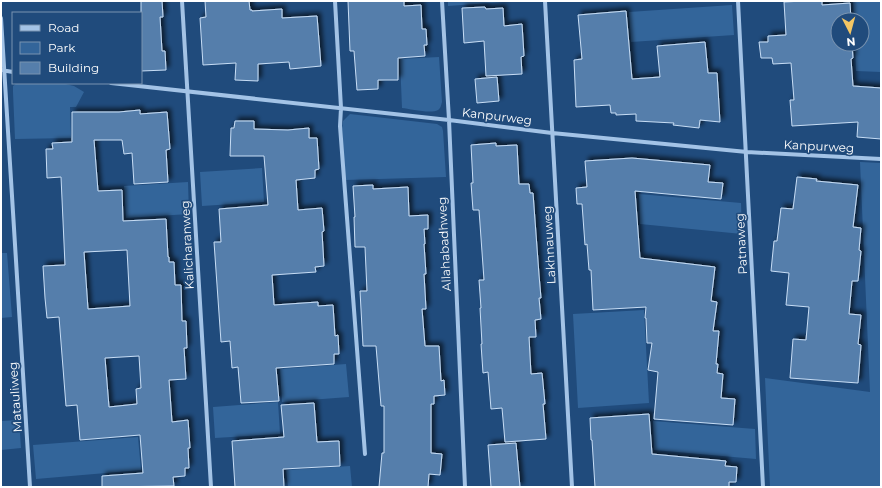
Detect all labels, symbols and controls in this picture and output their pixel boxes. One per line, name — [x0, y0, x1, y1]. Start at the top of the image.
legend — [12, 12, 142, 84]
north arrow — [830, 12, 870, 52]
text: Road — [48, 20, 79, 35]
text: N — [846, 35, 856, 49]
text: Park — [48, 40, 76, 55]
text: Building — [48, 60, 99, 75]
street label: Kanpurweg — [461, 104, 533, 128]
street label: Kanpurweg — [783, 137, 855, 155]
street label: Allahabadhweg — [434, 196, 454, 292]
street label: Kalicharanweg — [177, 200, 197, 290]
street label: Lakhnauweg — [539, 205, 559, 285]
street label: Patnaweg — [732, 213, 750, 275]
street label: Matauliweg — [5, 361, 25, 433]

